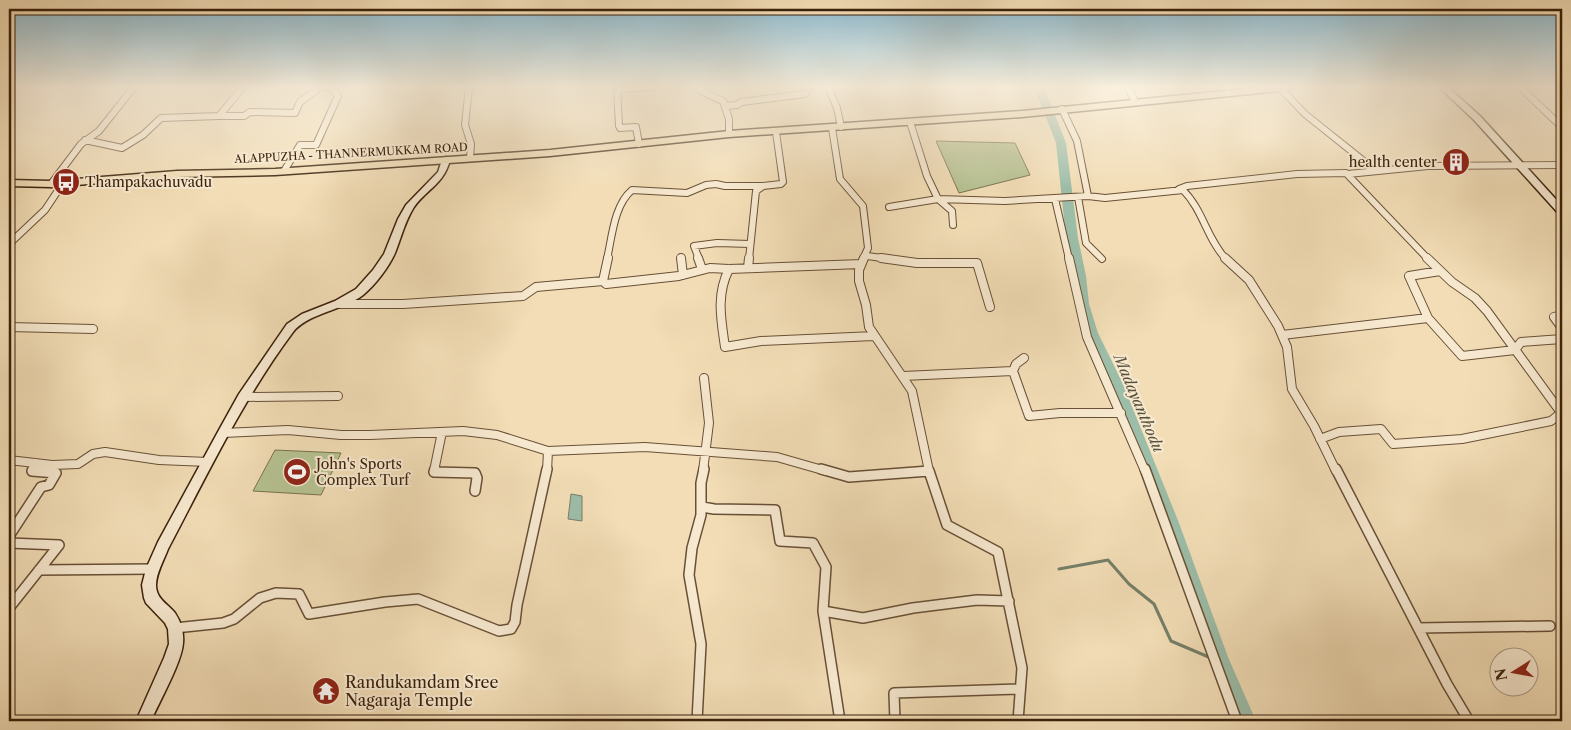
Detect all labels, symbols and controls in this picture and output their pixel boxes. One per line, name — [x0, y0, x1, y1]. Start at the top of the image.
street label: ALAPPUZHA - THANNERMUKKAM ROAD — [233, 140, 468, 166]
building icon: health center — [1441, 147, 1471, 177]
place label: health center — [1349, 153, 1437, 171]
bus stop icon: Thampakachuvadu — [51, 167, 81, 197]
place label: Thampakachuvadu — [85, 173, 213, 191]
water label: Madayanthodu — [1109, 349, 1168, 455]
place label: John's Sports Complex Turf — [314, 455, 411, 489]
sports icon: John's Sports Complex Turf — [282, 457, 312, 487]
north arrow — [1488, 648, 1538, 698]
text: N — [1491, 667, 1511, 682]
place label: Randukamdam Sree Nagaraja Temple — [345, 672, 498, 710]
temple icon: Randukamdam Sree Nagaraja Temple — [311, 676, 341, 706]

